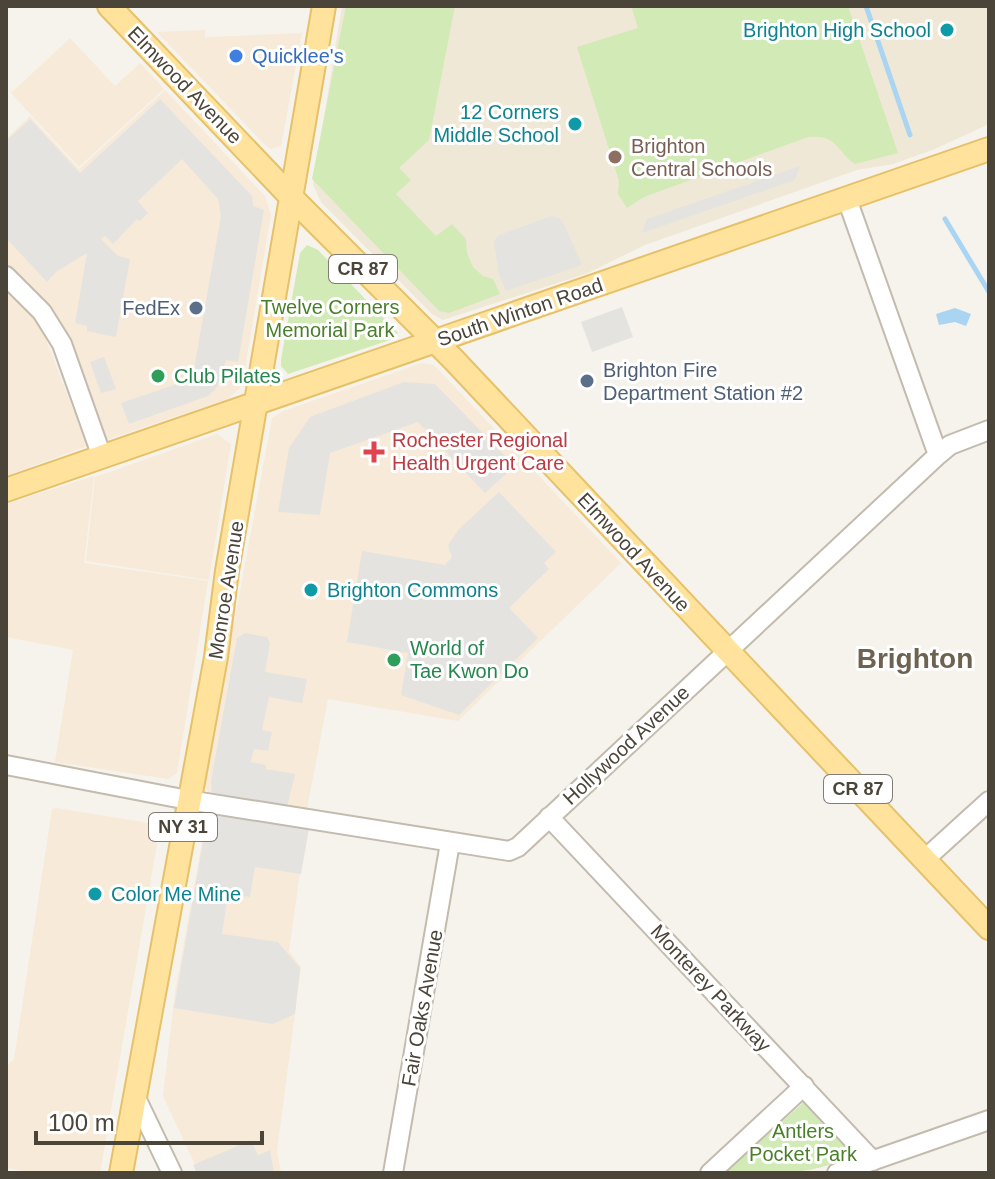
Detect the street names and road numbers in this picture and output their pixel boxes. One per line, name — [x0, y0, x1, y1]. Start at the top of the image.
street label: Elmwood Avenue — [124, 22, 246, 148]
road number: CR 87 — [329, 255, 397, 283]
street label: South Winton Road — [434, 273, 606, 351]
street label: Elmwood Avenue — [573, 488, 695, 616]
street label: Monroe Avenue — [204, 519, 248, 661]
street label: Hollywood Avenue — [558, 681, 694, 809]
road number: CR 87 — [824, 775, 892, 803]
road number: NY 31 — [149, 813, 217, 841]
street label: Monterey Parkway — [646, 920, 776, 1056]
street label: Fair Oaks Avenue — [397, 928, 447, 1088]

